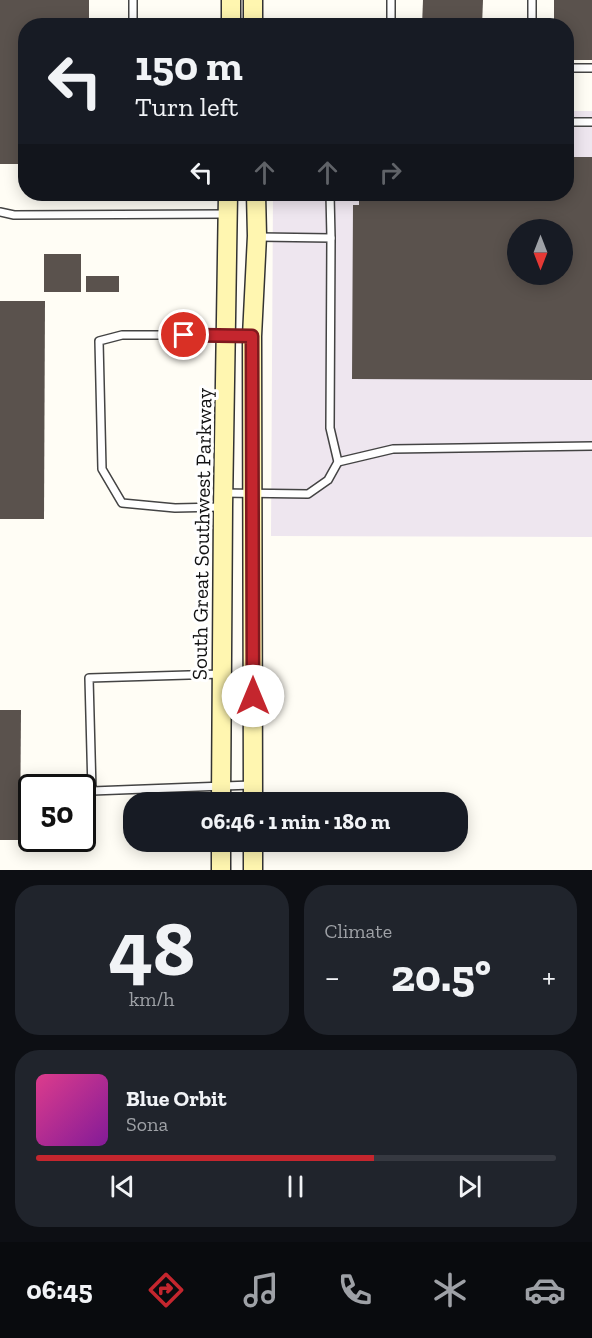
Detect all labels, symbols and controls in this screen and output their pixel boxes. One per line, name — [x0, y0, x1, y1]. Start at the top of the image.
text: 150 m — [135, 40, 243, 91]
icon: left — [36, 42, 114, 120]
text: Turn left — [135, 91, 238, 123]
icon: left — [185, 156, 218, 189]
icon: ahead — [248, 156, 281, 189]
icon: ahead — [311, 156, 344, 189]
icon: right — [374, 156, 407, 189]
north arrow — [507, 219, 573, 285]
map controls — [507, 219, 573, 285]
pin — [158, 309, 209, 360]
icon: arrive — [167, 318, 200, 351]
street label: South Great Southwest Parkway — [186, 387, 217, 680]
position arrow — [221, 664, 285, 728]
speed limit sign: 50 — [18, 774, 96, 852]
text: 06:46 · 1 min · 180 m — [201, 808, 390, 835]
text: 48 — [108, 901, 195, 995]
text: Climate — [325, 919, 392, 943]
text: 20.5° — [391, 949, 491, 1003]
text: − — [325, 957, 340, 996]
text: + — [542, 957, 556, 996]
text: km/h — [129, 987, 175, 1011]
text: Blue Orbit — [126, 1085, 226, 1112]
text: Sona — [126, 1112, 168, 1136]
icon: previous — [106, 1170, 139, 1203]
icon: pause — [279, 1170, 312, 1203]
icon: next — [453, 1170, 486, 1203]
icon: directions — [145, 1269, 187, 1311]
icon: music — [240, 1269, 282, 1311]
icon: phone — [334, 1269, 376, 1311]
icon: climate — [429, 1269, 471, 1311]
icon: car — [524, 1269, 566, 1311]
text: 06:45 — [26, 1274, 93, 1306]

